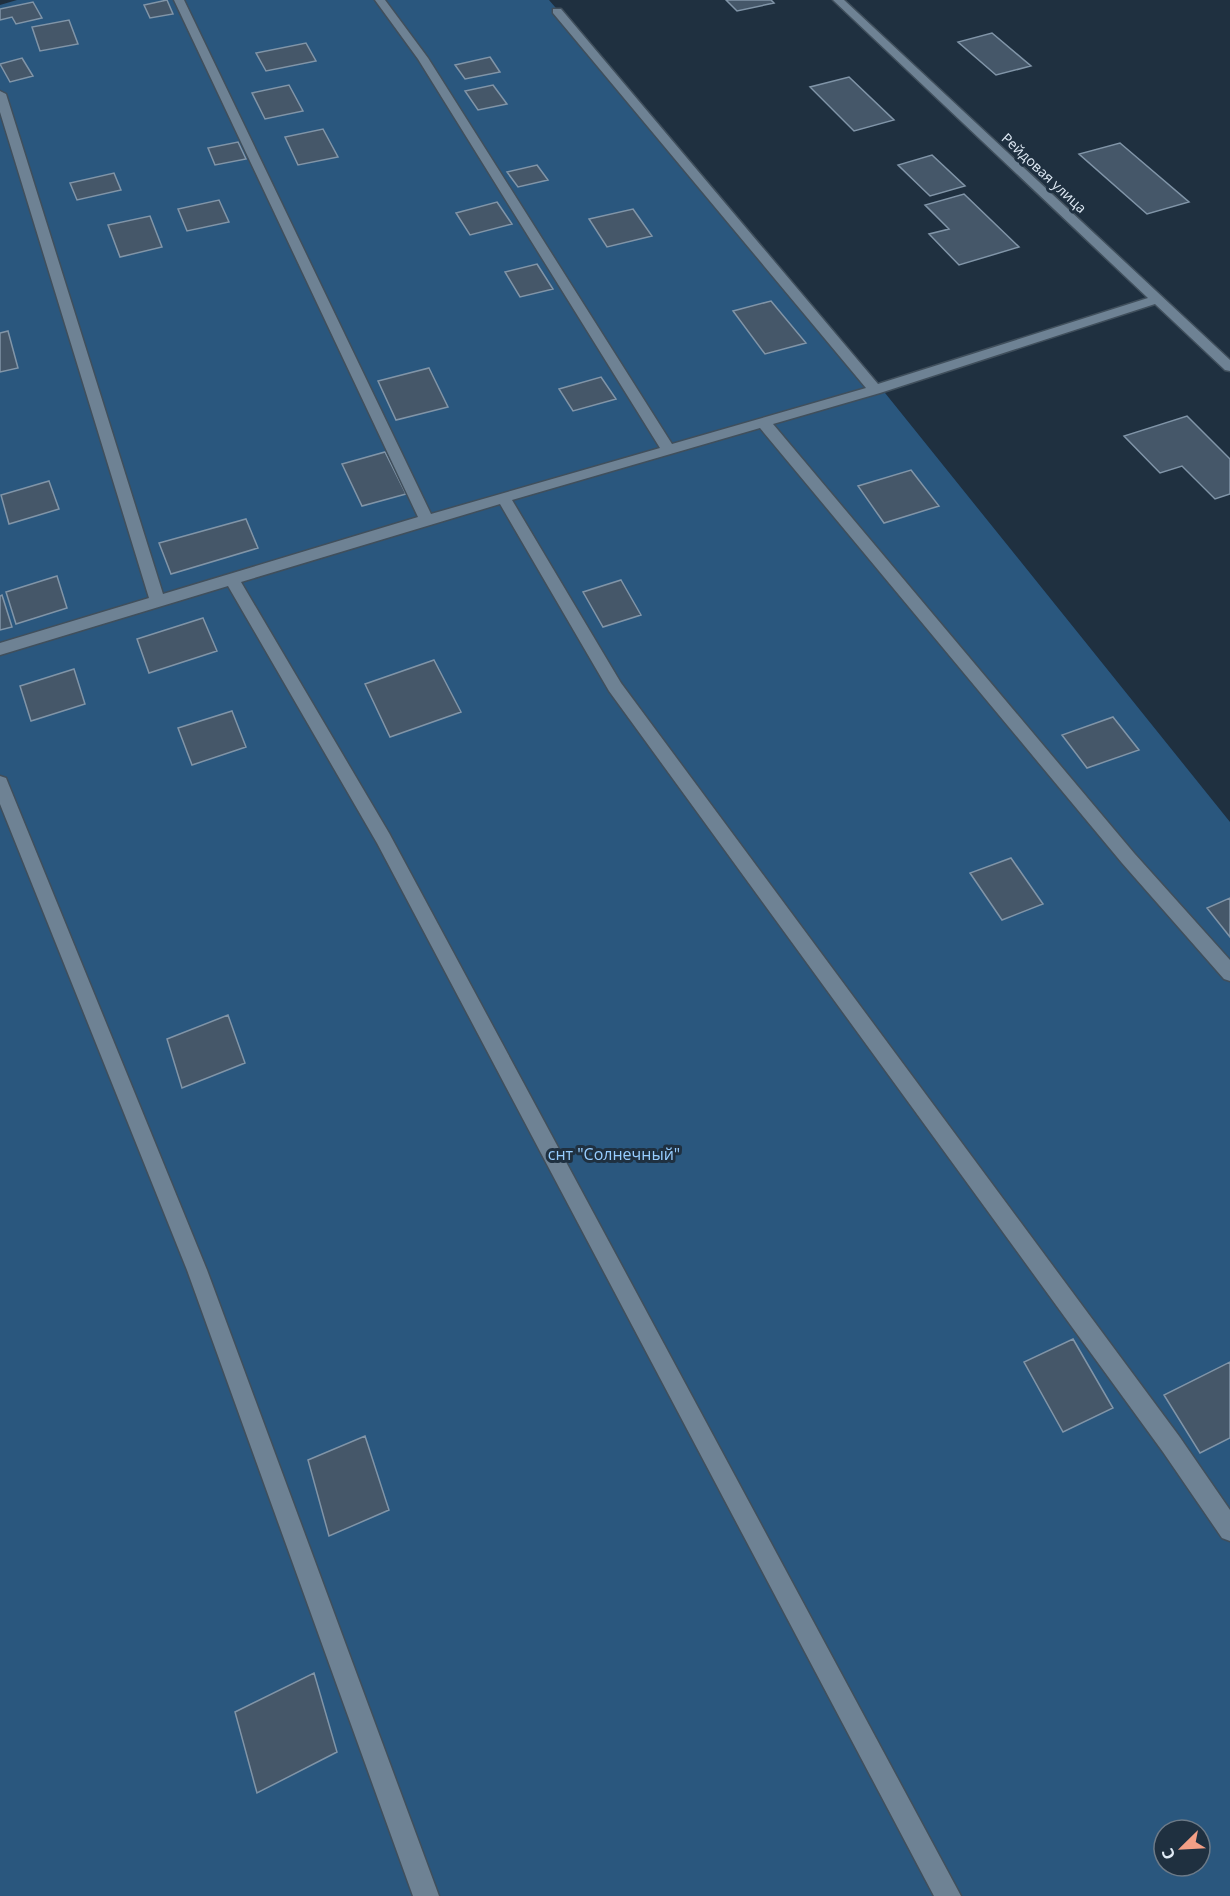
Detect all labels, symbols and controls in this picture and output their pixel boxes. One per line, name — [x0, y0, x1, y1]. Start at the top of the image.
street label: Рейдовая улица — [998, 128, 1091, 217]
park label: снт "Солнечный" — [548, 1143, 680, 1165]
north arrow — [1152, 1818, 1212, 1878]
text: С — [1156, 1845, 1180, 1863]

